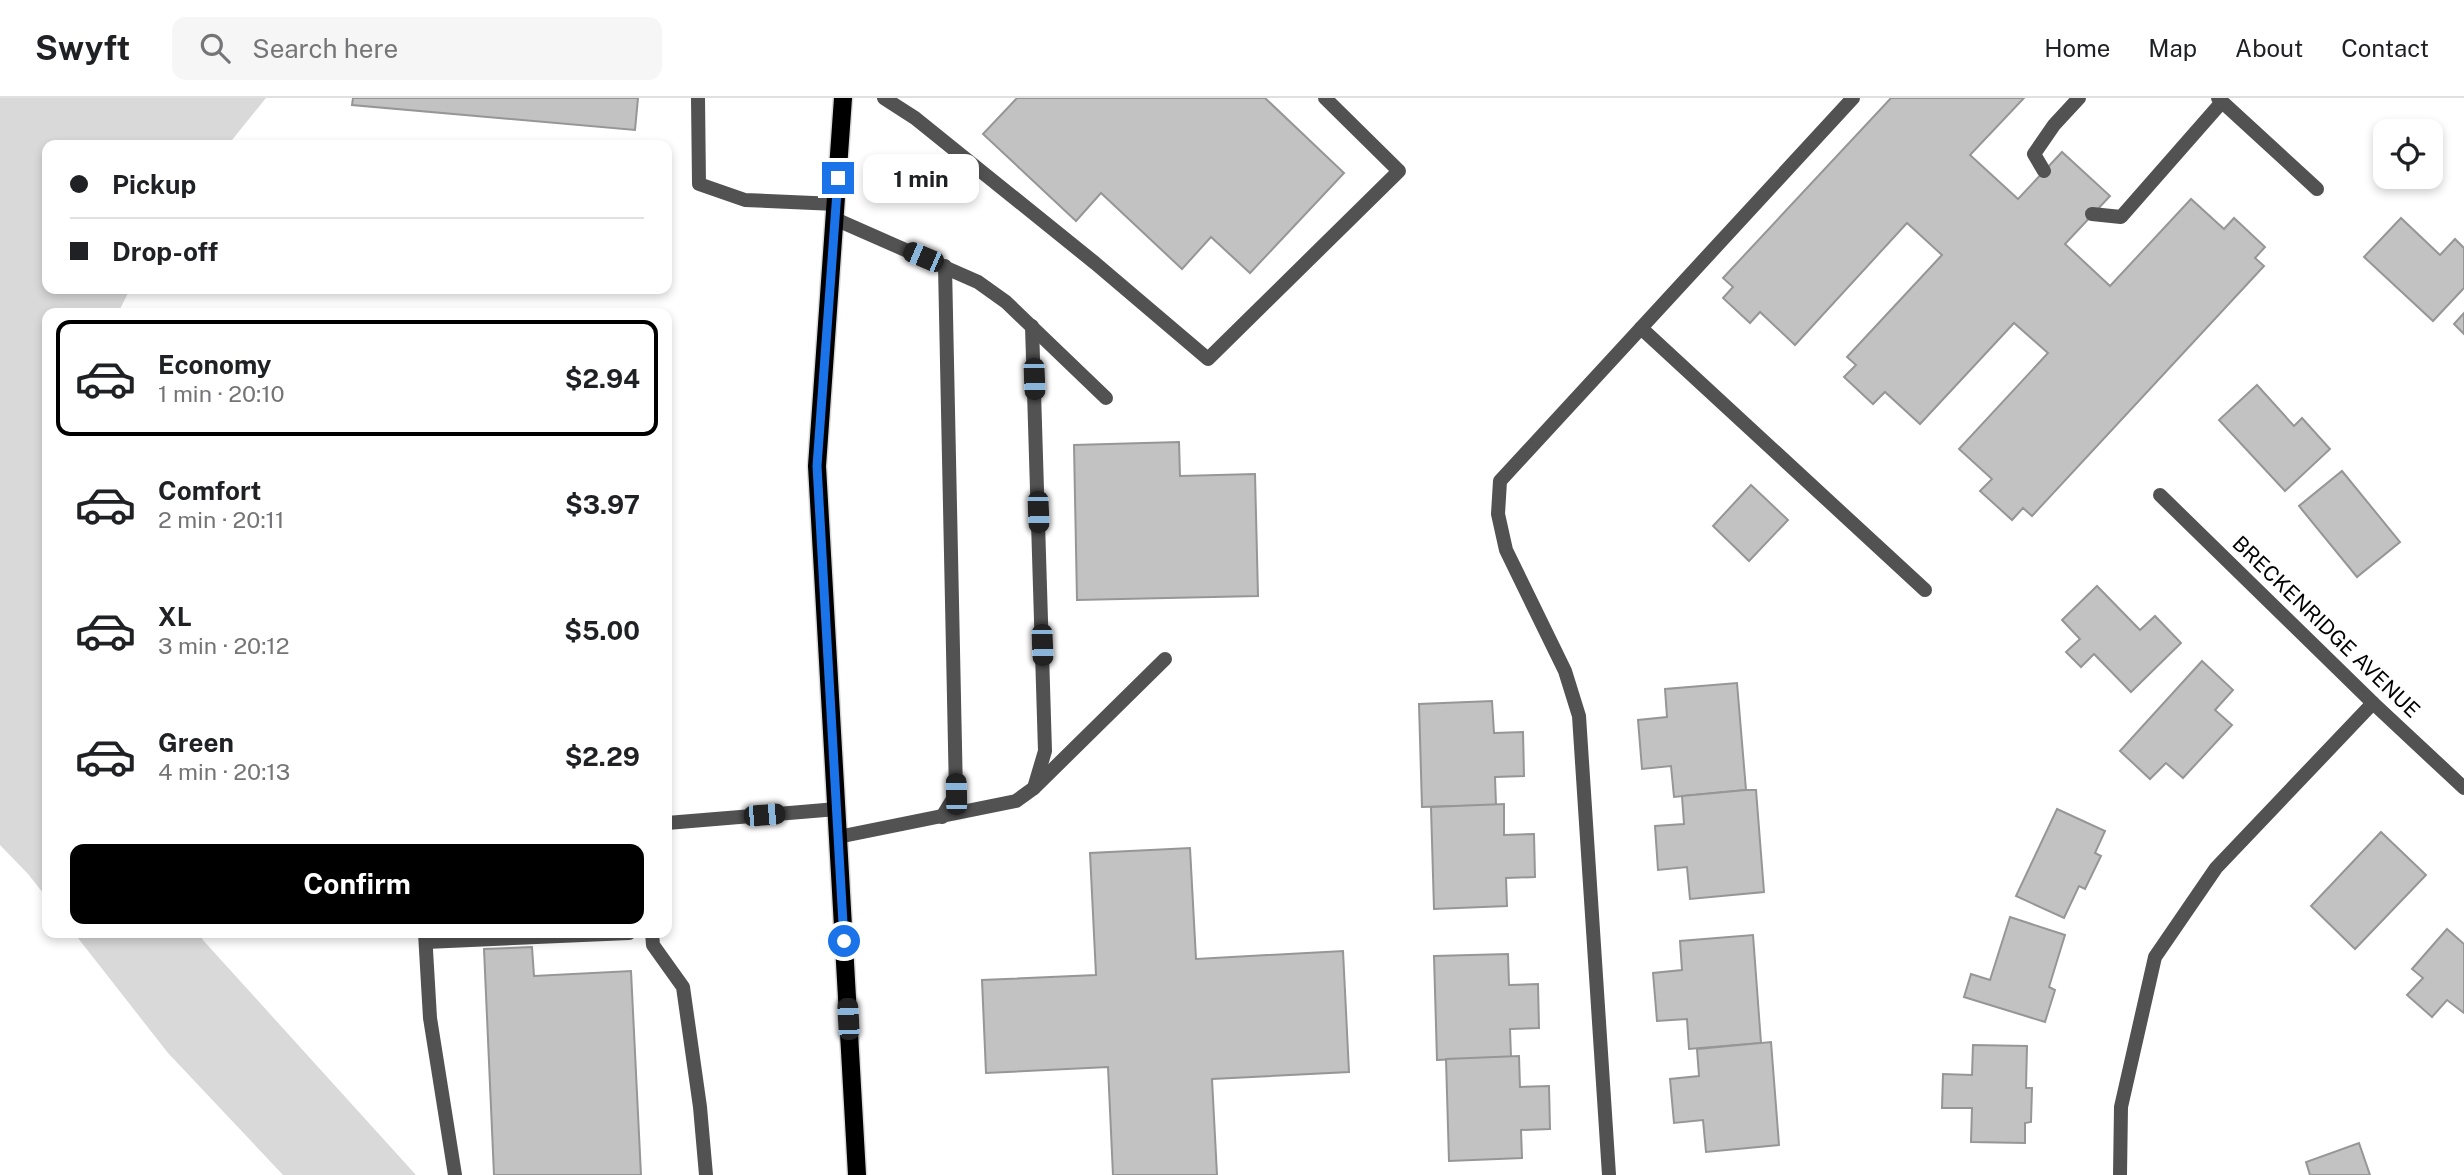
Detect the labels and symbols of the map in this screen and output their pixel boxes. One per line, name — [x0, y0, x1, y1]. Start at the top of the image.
callout: 1 min — [862, 154, 978, 202]
route end — [822, 162, 854, 194]
car — [900, 239, 947, 275]
car — [1023, 358, 1046, 400]
car — [1027, 491, 1050, 533]
street label: BRECKENRIDGE AVENUE — [2227, 531, 2425, 723]
car — [1031, 624, 1054, 666]
car — [946, 773, 967, 815]
car — [743, 803, 786, 827]
route start — [828, 925, 860, 957]
car — [837, 997, 860, 1041]

